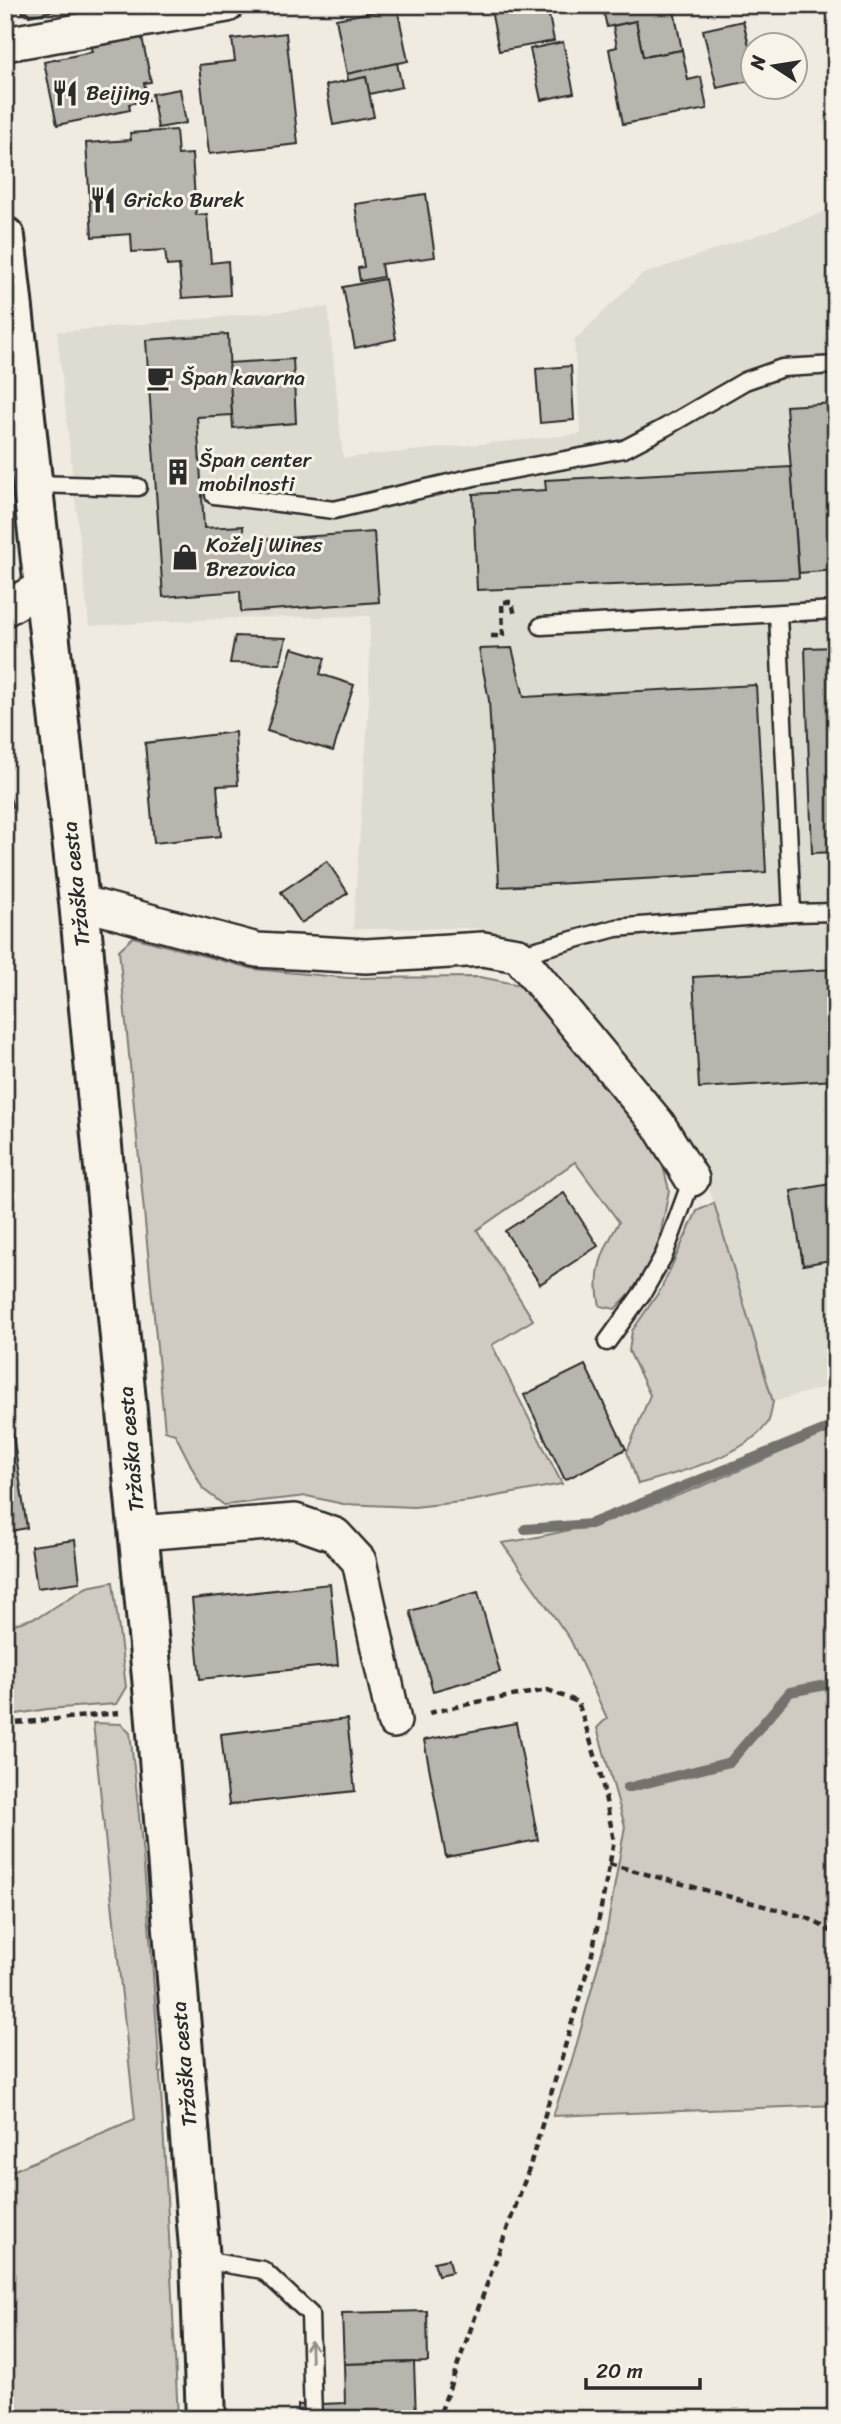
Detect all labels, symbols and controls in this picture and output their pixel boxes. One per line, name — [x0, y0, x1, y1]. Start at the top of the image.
north arrow — [740, 32, 810, 102]
text: N — [740, 52, 776, 73]
place label: Beijing — [86, 74, 150, 112]
restaurant icon: Beijing — [50, 78, 80, 108]
place label: Gricko Burek — [124, 181, 244, 219]
restaurant icon: Gricko Burek — [88, 185, 118, 215]
place label: Špan kavarna — [181, 359, 306, 397]
cafe icon: Špan kavarna — [145, 363, 175, 393]
place label: Špan center mobilnosti — [199, 441, 312, 503]
building icon: Špan center mobilnosti — [163, 457, 193, 487]
place label: Koželj Wines Brezovica — [206, 526, 323, 588]
shop icon: Koželj Wines Brezovica — [170, 542, 200, 572]
street label: Tržaška cesta — [50, 819, 101, 949]
street label: Tržaška cesta — [107, 1384, 155, 1513]
street label: Tržaška cesta — [160, 1999, 208, 2128]
one-way arrow — [305, 2339, 318, 2362]
scale bar — [586, 2347, 699, 2391]
text: 20 m — [596, 2352, 643, 2390]

